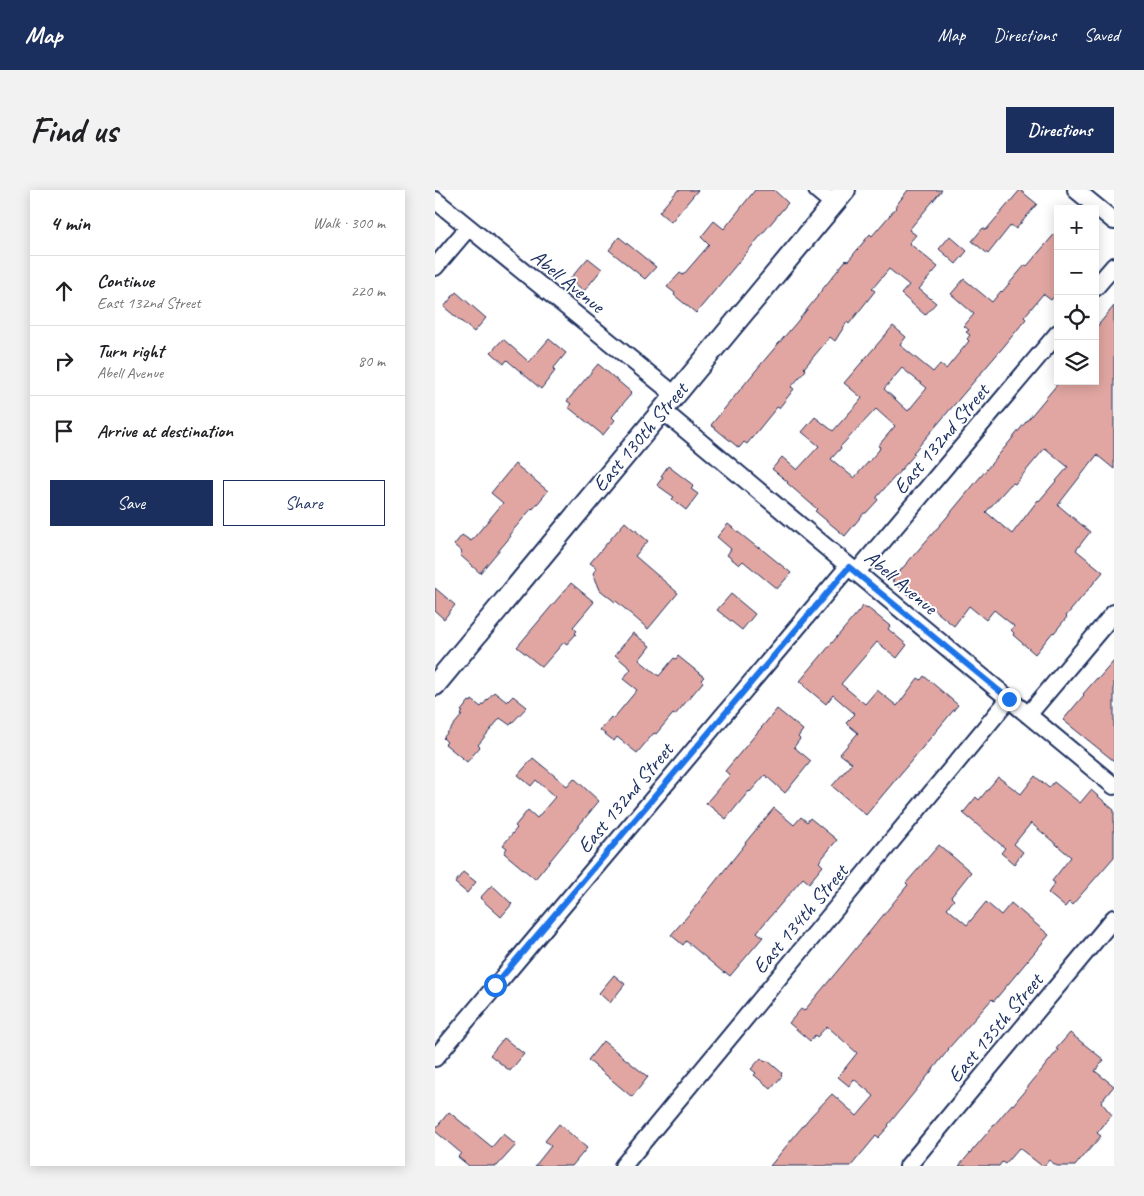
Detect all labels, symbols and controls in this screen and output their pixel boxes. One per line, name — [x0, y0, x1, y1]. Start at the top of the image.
text: Map — [25, 20, 62, 50]
text: Map — [938, 24, 965, 46]
text: Directions — [993, 24, 1056, 46]
text: Saved — [1084, 24, 1119, 46]
button: Directions — [1006, 107, 1114, 153]
text: Find us — [30, 108, 117, 153]
map controls — [1054, 205, 1099, 385]
button: + — [1054, 205, 1099, 250]
text: 4 min — [50, 210, 90, 236]
text: Walk · 300 m — [313, 213, 385, 233]
street label: Abell Avenue — [526, 244, 612, 320]
button: − — [1054, 250, 1099, 295]
text: Continue — [97, 269, 154, 293]
icon: ahead — [50, 277, 78, 305]
text: 220 m — [351, 281, 385, 301]
text: East 132nd Street — [97, 293, 201, 313]
button: locate — [1054, 295, 1099, 340]
text: Turn right — [97, 339, 164, 363]
button: layers — [1054, 340, 1099, 385]
icon: right — [50, 347, 78, 375]
text: 80 m — [358, 351, 385, 371]
text: Abell Avenue — [97, 363, 163, 383]
street label: East 130th Street — [587, 375, 695, 497]
street label: East 132nd Street — [887, 377, 996, 499]
icon: arrive — [50, 417, 78, 445]
text: Arrive at destination — [97, 419, 233, 443]
button: Save — [50, 480, 213, 526]
button: Share — [223, 480, 385, 526]
street label: Abell Avenue — [859, 544, 944, 621]
route end — [998, 688, 1021, 711]
street label: East 132nd Street — [571, 736, 680, 858]
street label: East 134th Street — [747, 857, 855, 979]
street label: East 135th Street — [942, 966, 1050, 1088]
route start — [484, 974, 507, 997]

